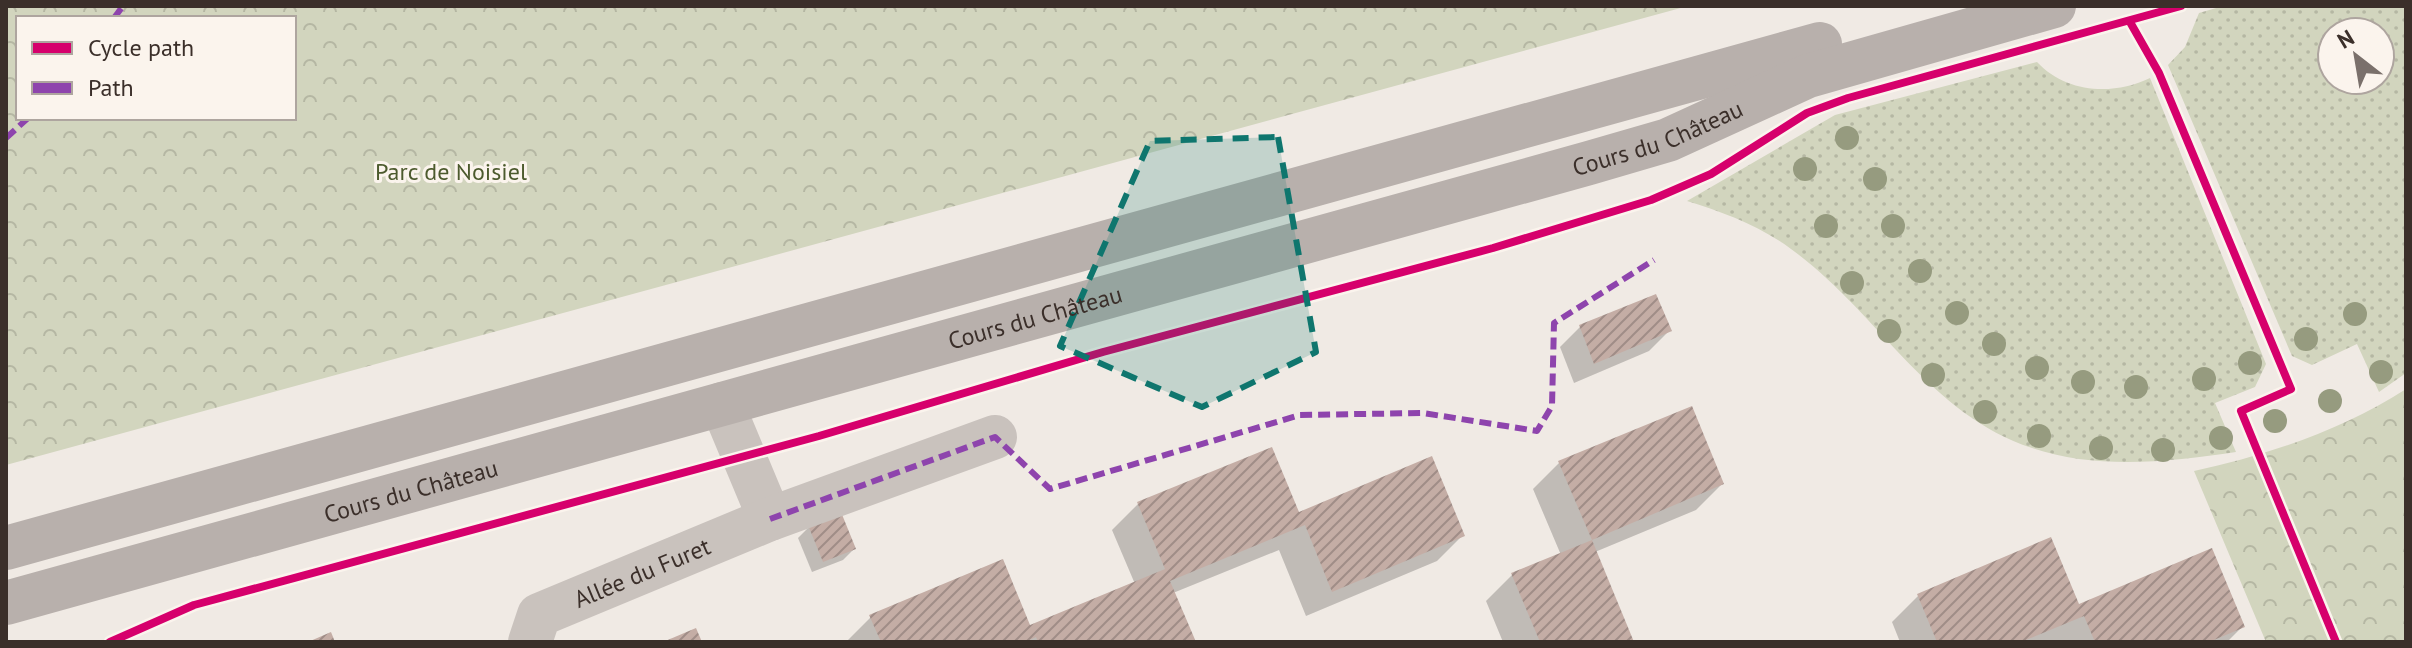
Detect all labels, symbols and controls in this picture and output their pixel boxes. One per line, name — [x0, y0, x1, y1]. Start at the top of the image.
legend — [16, 16, 296, 120]
north arrow — [2316, 16, 2396, 96]
text: N — [2332, 23, 2359, 55]
text: Cycle path — [88, 32, 194, 63]
text: Path — [88, 72, 134, 103]
street label: Cours du Château — [1569, 92, 1748, 182]
park label: Parc de Noisiel — [375, 156, 527, 187]
street label: Cours du Château — [944, 278, 1126, 356]
street label: Cours du Château — [320, 452, 501, 529]
street label: Allée du Furet — [569, 530, 715, 614]

